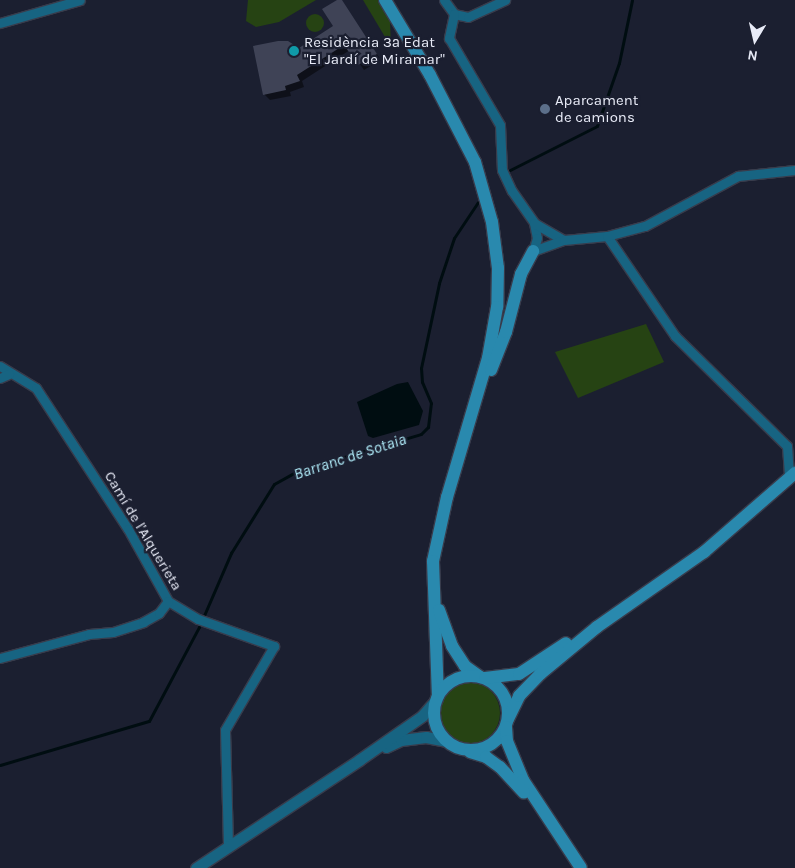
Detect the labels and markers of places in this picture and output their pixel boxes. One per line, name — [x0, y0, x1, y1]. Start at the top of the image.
place label: Residència 3ª Edat "El Jardí de Miramar" — [304, 33, 445, 68]
marker: Residència 3ª Edat "El Jardí de Miramar" — [288, 45, 300, 57]
place label: Aparcament de camions — [555, 91, 638, 126]
marker: Aparcament de camions — [539, 103, 551, 115]

